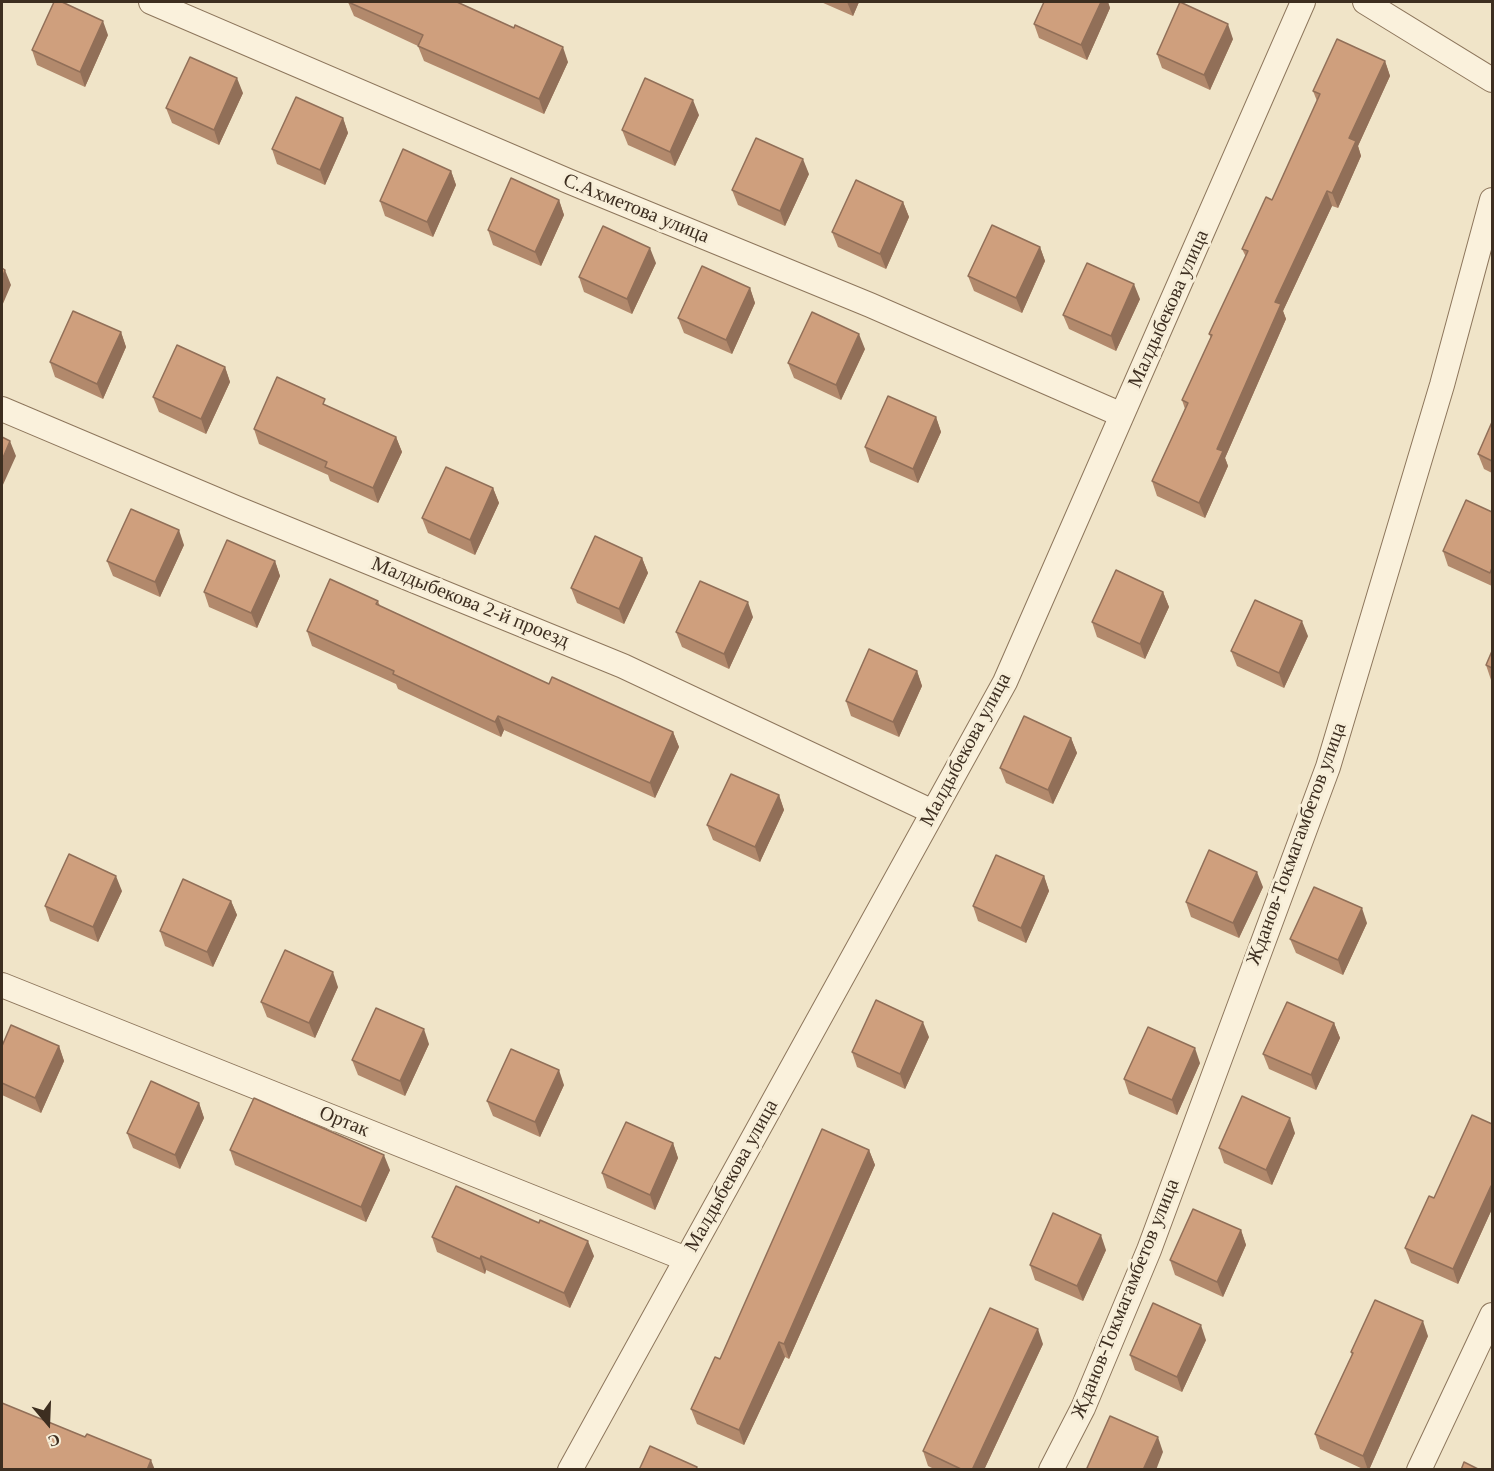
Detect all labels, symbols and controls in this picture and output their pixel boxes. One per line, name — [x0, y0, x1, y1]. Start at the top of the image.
street label: С.Ахметова улица — [560, 169, 712, 249]
street label: Малдыбекова улица — [1123, 226, 1215, 392]
street label: Малдыбекова 2-й проезд — [368, 552, 572, 654]
street label: Малдыбекова улица — [915, 669, 1017, 831]
street label: Жданов-Токмагамбетов улица — [1242, 719, 1352, 969]
street label: Малдыбекова улица — [680, 1096, 784, 1256]
street label: Ортак — [316, 1101, 372, 1143]
street label: Жданов-Токмагамбетов улица — [1067, 1176, 1185, 1422]
north arrow — [18, 1393, 78, 1453]
text: С — [46, 1431, 62, 1450]

